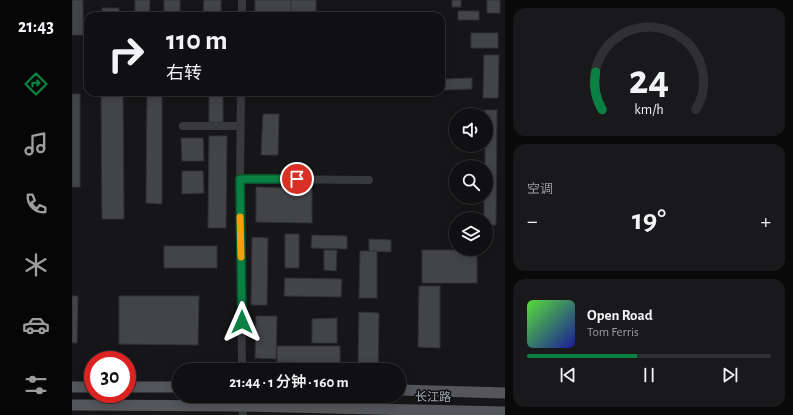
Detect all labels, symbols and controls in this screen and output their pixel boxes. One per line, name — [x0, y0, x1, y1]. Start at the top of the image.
text: 21:43 — [18, 18, 54, 36]
text: 110 m — [166, 27, 228, 55]
icon: right — [100, 28, 152, 80]
text: 24 — [629, 60, 669, 101]
text: 右转 — [166, 65, 202, 83]
icon: directions — [22, 70, 50, 98]
text: km/h — [634, 102, 664, 116]
map controls — [449, 108, 493, 256]
button: sound — [449, 108, 493, 152]
icon: music — [22, 130, 50, 158]
button: search — [449, 160, 493, 204]
pin — [280, 162, 314, 196]
icon: arrive — [286, 168, 308, 190]
text: 空调 — [527, 183, 553, 196]
icon: phone — [22, 190, 50, 218]
text: 19° — [632, 205, 666, 235]
text: − — [527, 210, 538, 232]
text: + — [760, 210, 771, 232]
button: layers — [449, 212, 493, 256]
icon: climate — [22, 251, 50, 279]
position arrow — [221, 301, 263, 343]
text: Open Road — [587, 308, 653, 323]
icon: car — [22, 311, 50, 339]
text: Tom Ferris — [587, 326, 639, 339]
speed limit sign: 30 — [84, 351, 136, 403]
icon: previous — [557, 364, 579, 386]
icon: pause — [638, 364, 660, 386]
icon: next — [719, 364, 741, 386]
icon: filters — [22, 371, 50, 399]
text: 21:44 · 1 分钟 · 160 m — [229, 375, 349, 390]
street label: 长江路 — [415, 390, 451, 403]

